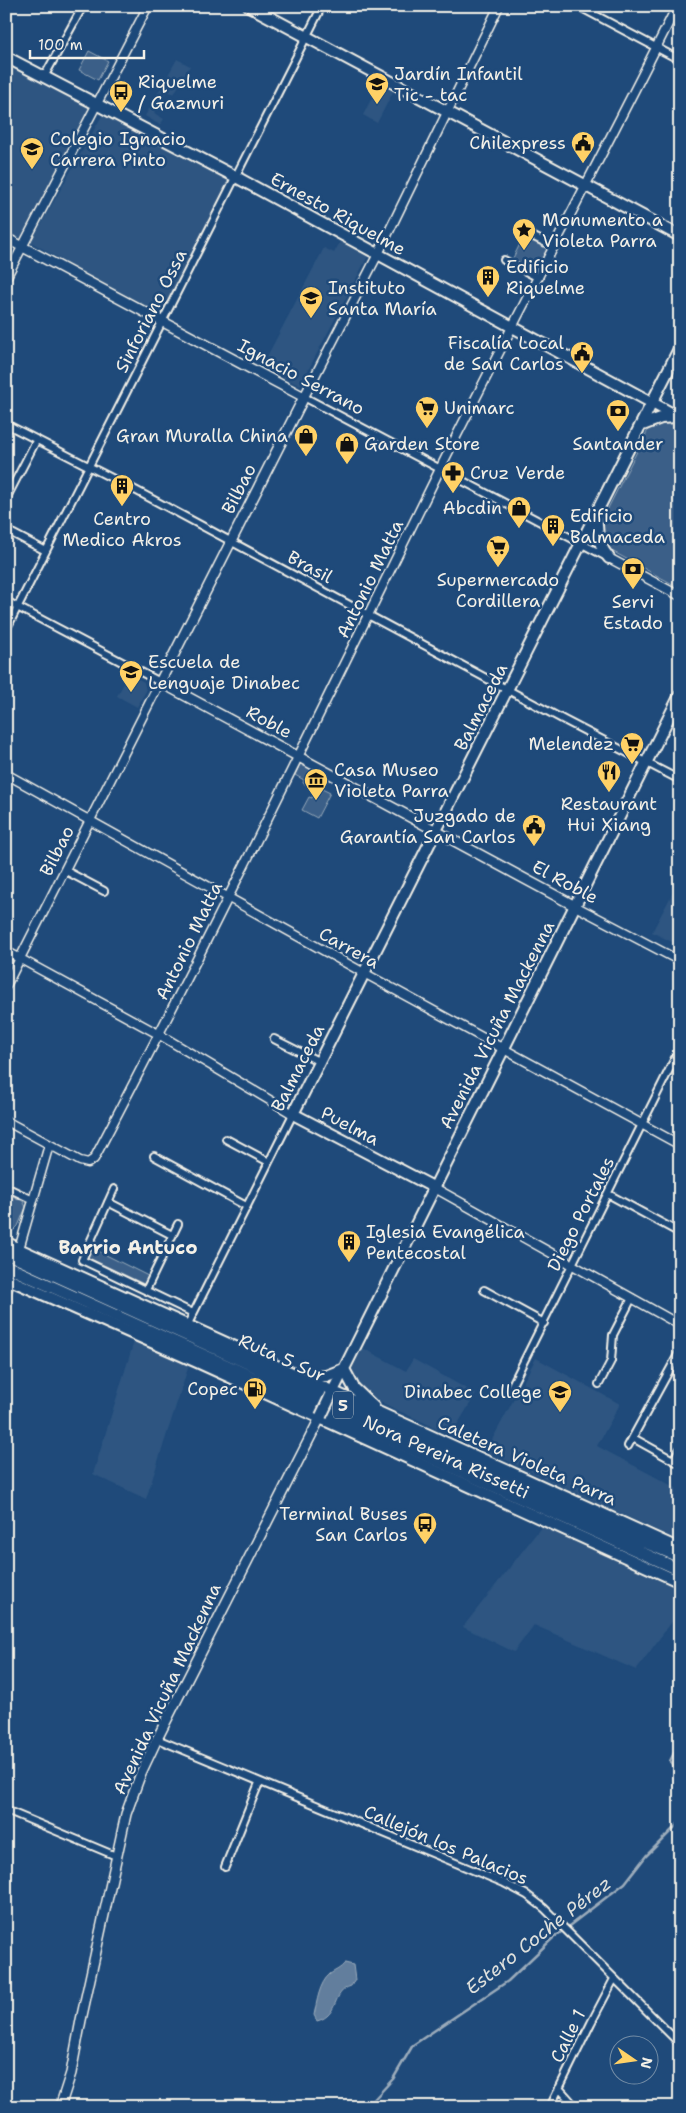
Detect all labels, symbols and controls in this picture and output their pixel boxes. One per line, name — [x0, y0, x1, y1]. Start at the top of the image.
scale bar — [30, 28, 144, 60]
text: 100 m — [38, 35, 83, 55]
place label: Jardín Infantil Tic - tac — [394, 62, 523, 107]
place label: Riquelme / Gazmuri — [138, 70, 224, 115]
school or university icon: Jardín Infantil Tic - tac — [364, 71, 390, 105]
bus stop icon: Riquelme / Gazmuri — [108, 79, 134, 113]
place label: Colegio Ignacio Carrera Pinto — [50, 127, 186, 172]
public building icon: Chilexpress — [570, 130, 596, 164]
place label: Chilexpress — [469, 131, 566, 155]
school or university icon: Colegio Ignacio Carrera Pinto — [19, 136, 45, 170]
street label: Ernesto Riquelme — [266, 167, 410, 261]
place label: Monumento a Violeta Parra — [542, 208, 663, 253]
place icon: Monumento a Violeta Parra — [511, 217, 537, 251]
street label: Sinforiano Ossa — [110, 245, 192, 377]
place label: Edificio Riquelme — [506, 255, 585, 300]
building icon: Edificio Riquelme — [475, 264, 501, 298]
place label: Instituto Santa María — [328, 276, 437, 321]
school or university icon: Instituto Santa María — [298, 285, 324, 319]
place label: Fiscalía Local de San Carlos — [444, 331, 565, 376]
street label: Ignacio Serrano — [233, 333, 369, 421]
public building icon: Fiscalía Local de San Carlos — [569, 340, 595, 374]
supermarket icon: Unimarc — [414, 395, 440, 429]
place label: Unimarc — [444, 396, 515, 420]
bank icon: Santander — [605, 398, 631, 432]
shop icon: Gran Muralla China — [293, 423, 319, 457]
place label: Gran Muralla China — [116, 424, 288, 448]
shop icon: Garden Store — [334, 431, 360, 465]
place label: Garden Store — [364, 432, 480, 456]
place label: Santander — [572, 432, 664, 456]
street label: Bilbao — [216, 460, 262, 518]
pharmacy icon: Cruz Verde — [440, 460, 466, 494]
place label: Cruz Verde — [470, 461, 565, 485]
building icon: Centro Medico Akros — [109, 473, 135, 507]
shop icon: Abcdin — [506, 495, 532, 529]
place label: Abcdin — [443, 496, 502, 520]
place label: Edificio Balmaceda — [570, 504, 665, 549]
place label: Centro Medico Akros — [62, 507, 182, 552]
building icon: Edificio Balmaceda — [540, 513, 566, 547]
street label: Antonio Matta — [331, 516, 409, 642]
supermarket icon: Supermercado Cordillera — [485, 534, 511, 568]
street label: Brasil — [283, 545, 337, 589]
bank icon: Servi Estado — [620, 556, 646, 590]
place label: Supermercado Cordillera — [437, 568, 559, 613]
place label: Servi Estado — [603, 590, 663, 635]
place label: Escuela de Lenguaje Dinabec — [148, 650, 300, 695]
school or university icon: Escuela de Lenguaje Dinabec — [118, 659, 144, 693]
street label: Balmaceda — [449, 659, 513, 755]
street label: Roble — [242, 700, 296, 744]
supermarket icon: Melendez — [619, 731, 645, 765]
place label: Melendez — [529, 732, 614, 756]
place label: Casa Museo Violeta Parra — [334, 758, 449, 803]
restaurant icon: Restaurant Hui Xiang — [596, 759, 622, 793]
museum icon: Casa Museo Violeta Parra — [303, 767, 329, 801]
place label: Restaurant Hui Xiang — [561, 792, 657, 837]
place label: Juzgado de Garantía San Carlos — [340, 804, 516, 849]
public building icon: Juzgado de Garantía San Carlos — [521, 813, 547, 847]
street label: Bilbao — [34, 822, 80, 880]
street label: El Roble — [528, 855, 602, 909]
street label: Antonio Matta — [150, 878, 228, 1004]
street label: Avenida Vicuña Mackenna — [434, 917, 560, 1133]
street label: Carrera — [315, 922, 383, 974]
street label: Balmaceda — [266, 1020, 330, 1116]
street label: Puelma — [317, 1101, 383, 1151]
street label: Diego Portales — [542, 1153, 620, 1275]
place label: Iglesia Evangélica Pentecostal — [366, 1220, 525, 1265]
building icon: Iglesia Evangélica Pentecostal — [336, 1229, 362, 1263]
district label: Barrio Antuco — [58, 1235, 198, 1260]
street label: Ruta 5 Sur — [235, 1328, 329, 1388]
fuel station icon: Copec — [242, 1376, 268, 1410]
place label: Copec — [187, 1377, 238, 1401]
school or university icon: Dinabec College — [547, 1379, 573, 1413]
place label: Dinabec College — [404, 1380, 542, 1404]
road number: 5 — [333, 1392, 353, 1418]
street label: Nora Pereira Rissetti — [359, 1410, 533, 1504]
street label: Caletera Violeta Parra — [434, 1411, 620, 1511]
place label: Terminal Buses San Carlos — [279, 1502, 408, 1547]
bus stop icon: Terminal Buses San Carlos — [412, 1511, 438, 1545]
street label: Avenida Vicuña Mackenna — [107, 1579, 227, 1799]
street label: Callejón los Palacios — [360, 1800, 532, 1890]
water label: Estero Coche Pérez — [460, 1871, 616, 2000]
street label: Calle 1 — [545, 2005, 591, 2067]
north arrow — [608, 2036, 658, 2086]
text: N — [637, 2055, 657, 2070]

